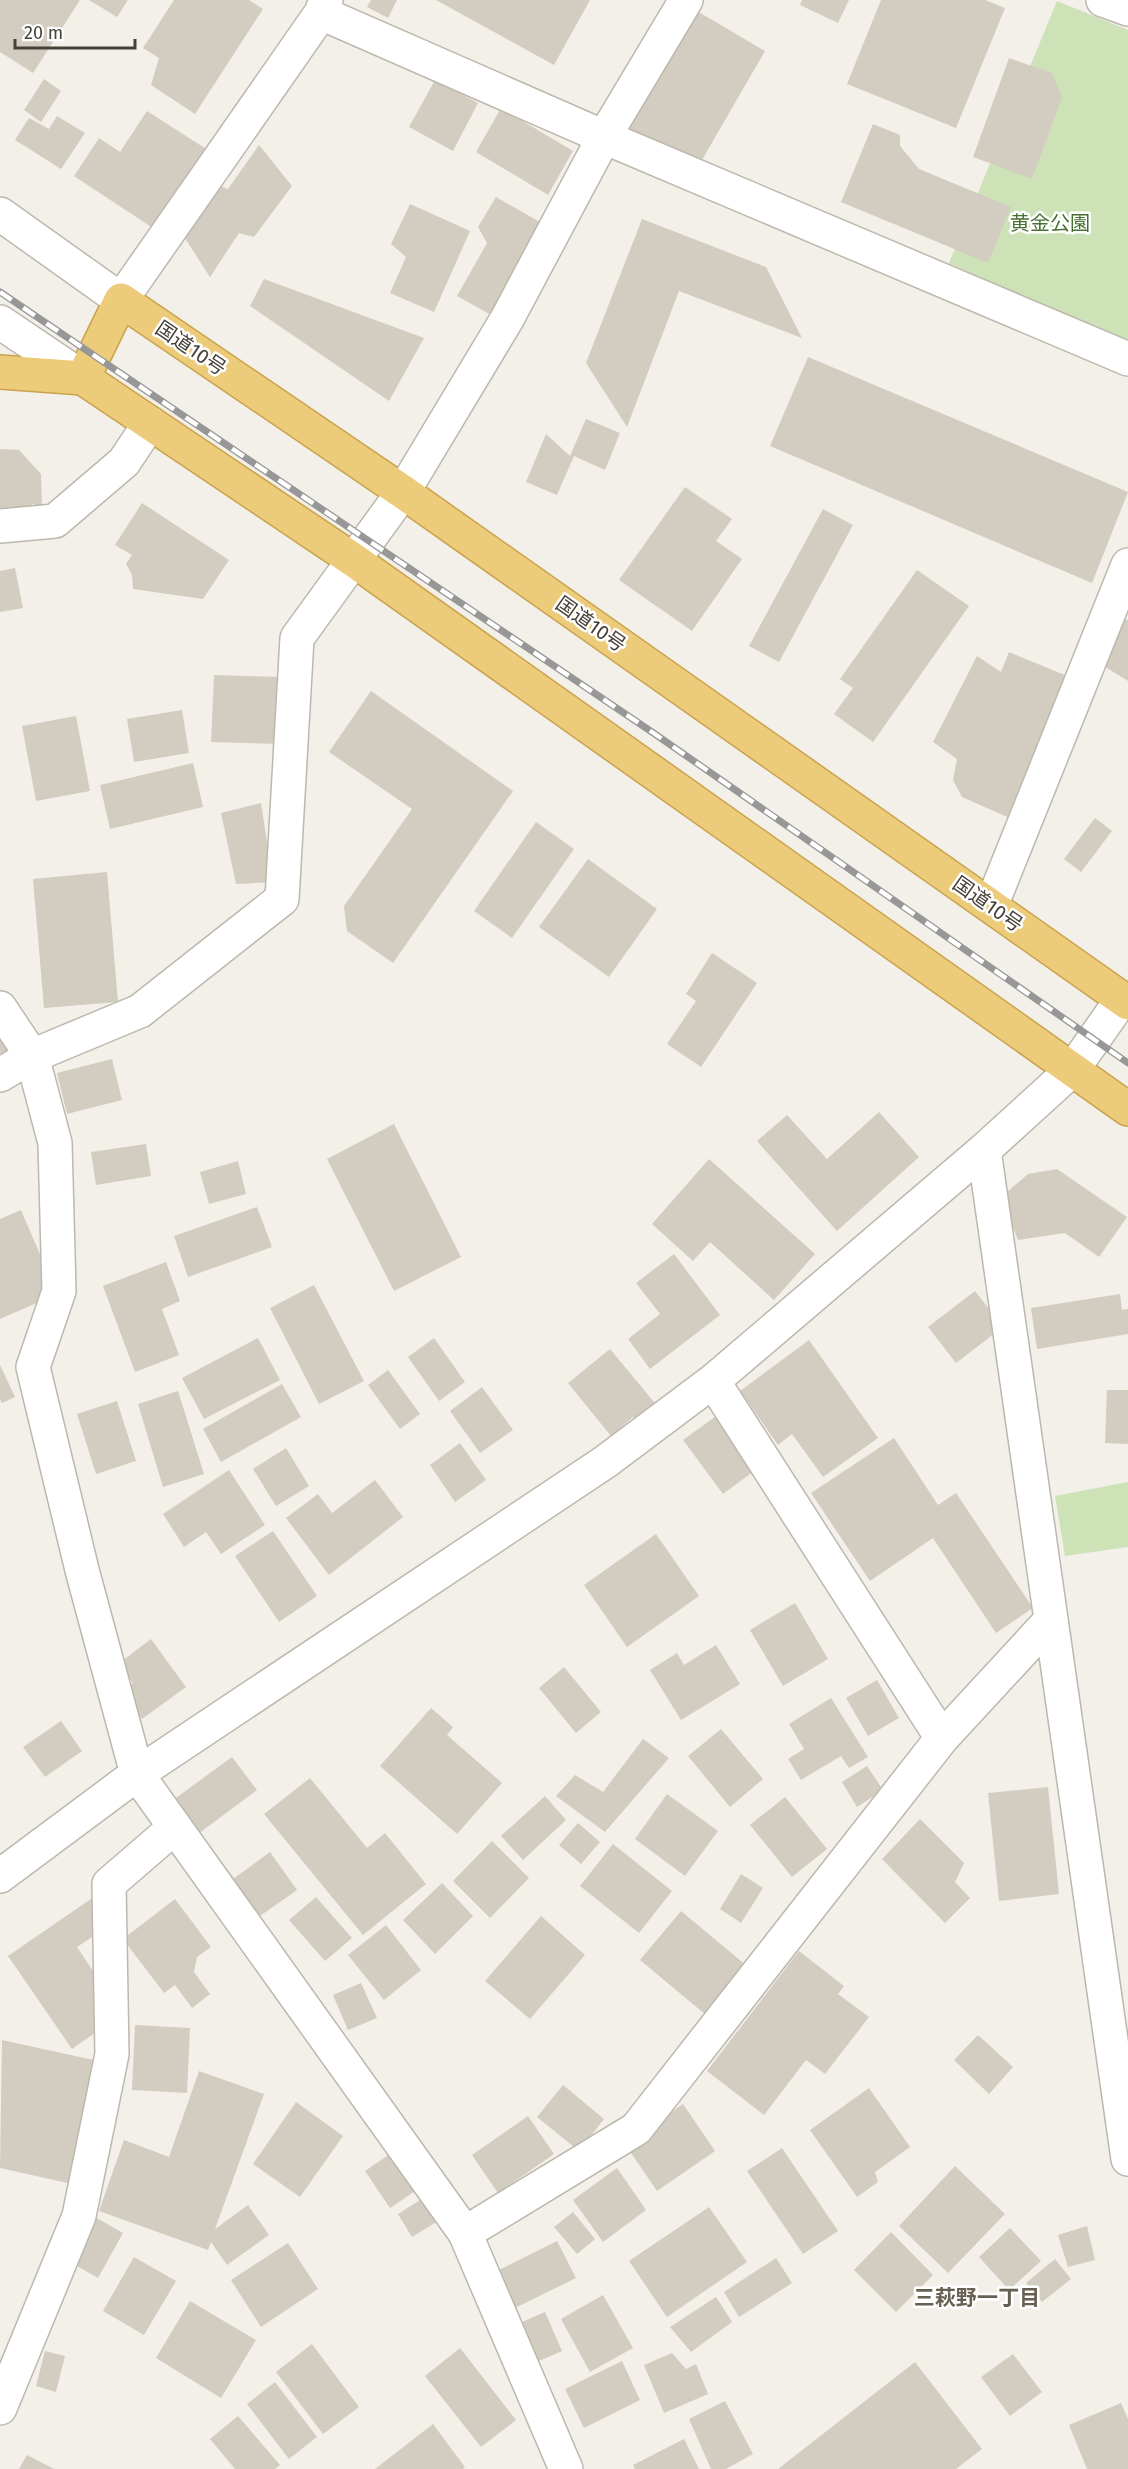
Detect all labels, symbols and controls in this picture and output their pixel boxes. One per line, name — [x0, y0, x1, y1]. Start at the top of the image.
scale bar — [15, 12, 135, 50]
text: 20 m — [24, 22, 63, 44]
park label: 黄金公園 — [1010, 211, 1090, 235]
street label: 国道10号 — [151, 316, 231, 380]
street label: 国道10号 — [551, 591, 631, 657]
street label: 国道10号 — [948, 871, 1028, 937]
district label: 三萩野一丁目 — [914, 2285, 1040, 2311]

